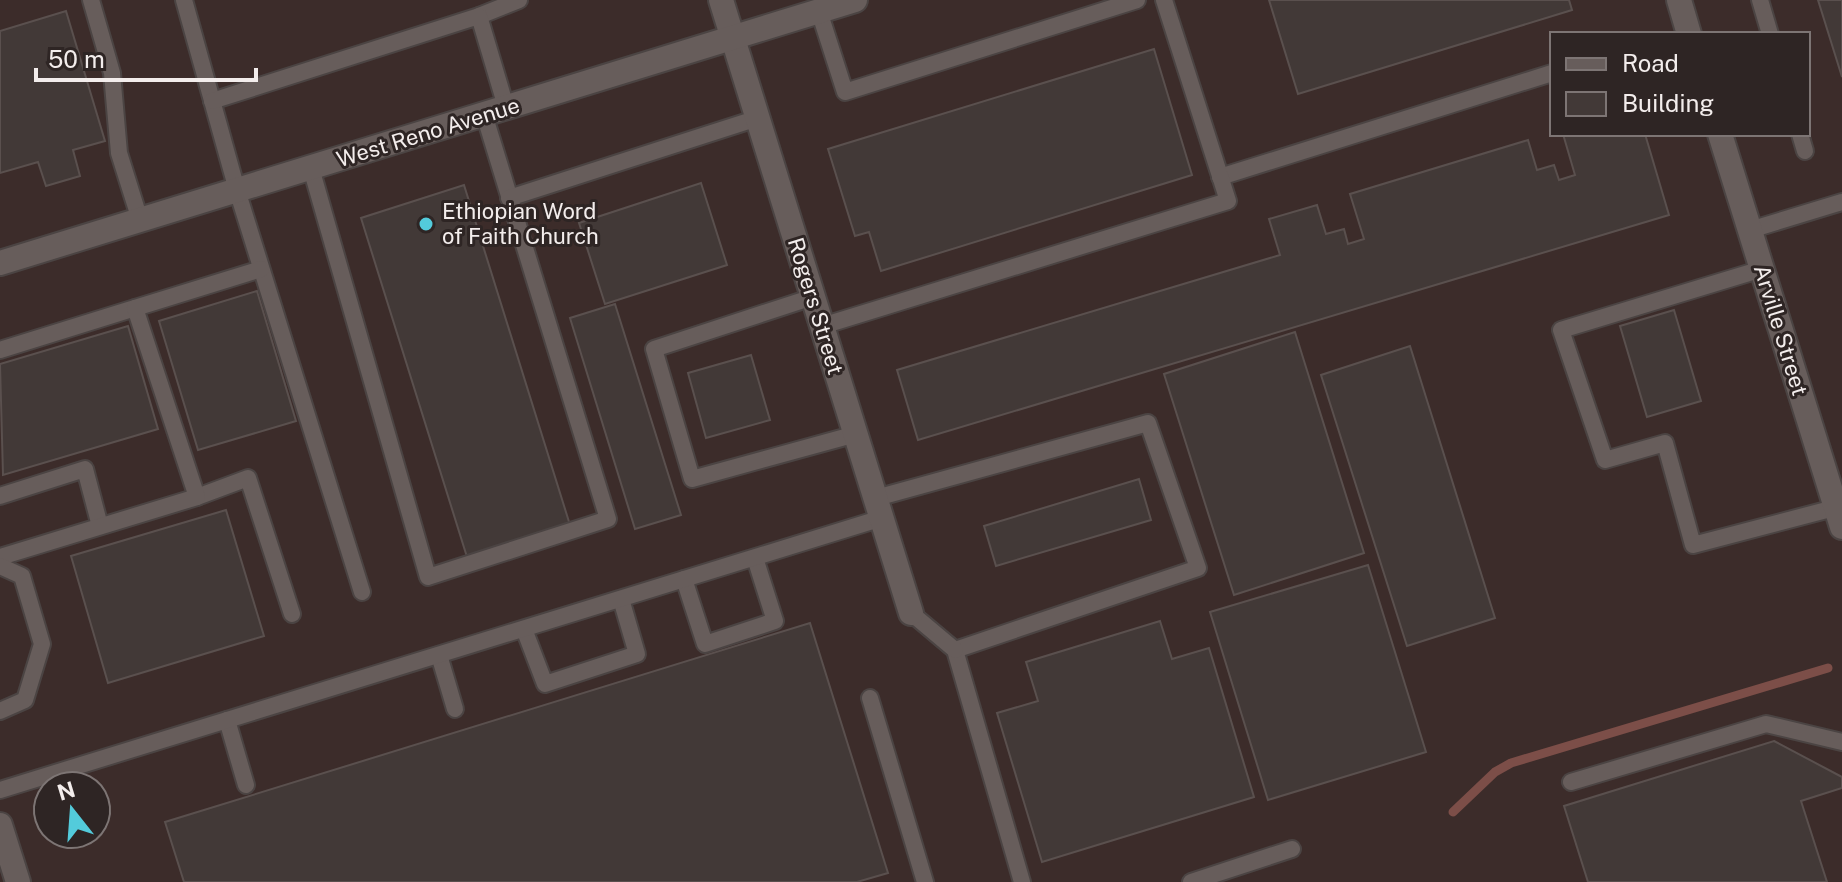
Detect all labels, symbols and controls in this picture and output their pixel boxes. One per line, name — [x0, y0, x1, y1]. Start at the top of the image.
scale bar — [36, 32, 256, 82]
legend — [1550, 32, 1810, 136]
text: 50 m — [48, 45, 105, 73]
text: Road — [1622, 49, 1679, 77]
text: Building — [1622, 89, 1714, 117]
street label: West Reno Avenue — [333, 92, 523, 172]
place label: Ethiopian Word of Faith Church — [442, 198, 599, 249]
marker: Ethiopian Word of Faith Church — [417, 215, 435, 233]
street label: Rogers Street — [783, 234, 849, 378]
street label: Arville Street — [1749, 261, 1813, 399]
north arrow — [32, 770, 112, 850]
text: N — [54, 776, 78, 806]

